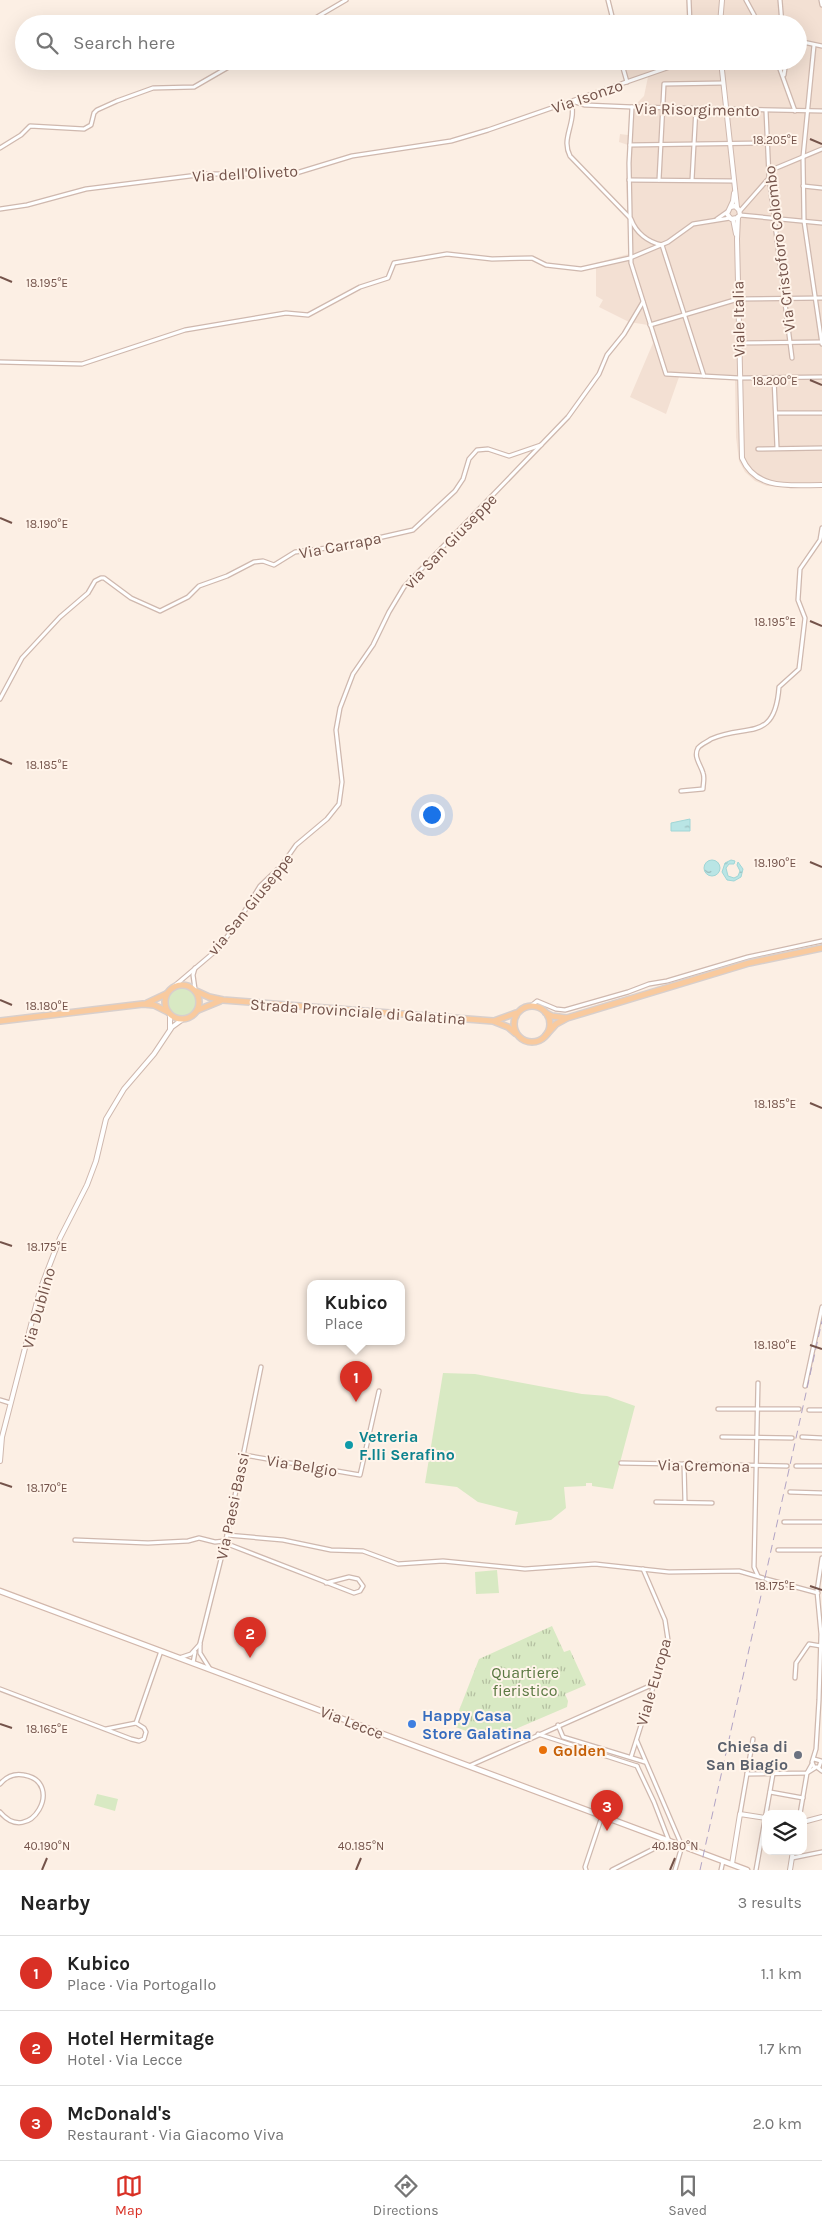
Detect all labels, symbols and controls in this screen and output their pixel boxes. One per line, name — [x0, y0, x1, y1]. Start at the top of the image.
search box — [15, 15, 807, 70]
icon: search — [33, 29, 61, 57]
text: Search here — [73, 32, 175, 54]
street label: Via Isonzo — [549, 75, 625, 118]
street label: Via Risorgimento — [634, 99, 760, 120]
text: 18.205°E — [752, 133, 798, 147]
street label: Via dell'Oliveto — [192, 161, 298, 186]
street label: Via Cristoforo Colombo — [760, 165, 799, 333]
text: 18.195°E — [26, 276, 68, 290]
street label: Viale Italia — [728, 281, 749, 357]
text: 18.200°E — [752, 374, 798, 388]
street label: via San Giuseppe — [400, 490, 501, 593]
text: 18.190°E — [26, 517, 68, 531]
street label: Via Carrapa — [297, 528, 383, 563]
text: 18.195°E — [754, 615, 796, 629]
text: 18.185°E — [26, 758, 68, 772]
your location — [419, 802, 445, 828]
street label: via San Giuseppe — [203, 850, 297, 959]
text: 18.190°E — [754, 856, 796, 870]
street label: Strada Provinciale di Galatina — [249, 994, 466, 1029]
text: 18.180°E — [26, 999, 68, 1013]
text: 18.185°E — [754, 1097, 796, 1111]
text: 18.175°E — [27, 1240, 67, 1254]
street label: Via Dublino — [18, 1265, 59, 1351]
popup — [307, 1280, 405, 1345]
text: Kubico — [324, 1292, 388, 1314]
text: Place — [324, 1314, 363, 1333]
text: 18.180°E — [754, 1338, 796, 1352]
pin: 1 — [340, 1361, 372, 1402]
place label: Vetreria F.lli Serafino — [359, 1427, 455, 1464]
marker: Vetreria F.lli Serafino — [343, 1439, 355, 1451]
street label: Via Paesi Bassi — [212, 1451, 253, 1562]
street label: Via Belgio — [265, 1451, 339, 1480]
street label: Via Cremona — [658, 1455, 750, 1476]
text: 18.170°E — [26, 1481, 68, 1495]
text: 18.175°E — [755, 1579, 795, 1593]
pin: 2 — [234, 1617, 266, 1658]
street label: Viale Europa — [632, 1636, 675, 1728]
park label: Quartiere fieristico — [491, 1663, 559, 1700]
street label: Via Lecce — [317, 1702, 386, 1743]
place label: Happy Casa Store Galatina — [422, 1706, 532, 1743]
marker: Happy Casa Store Galatina — [406, 1718, 418, 1730]
text: 18.165°E — [26, 1722, 68, 1736]
place label: Chiesa di San Biagio — [706, 1737, 788, 1774]
place label: Golden — [553, 1741, 606, 1760]
marker: Golden — [537, 1744, 549, 1756]
marker: Chiesa di San Biagio — [792, 1749, 804, 1761]
pin: 3 — [591, 1790, 623, 1831]
map controls — [762, 1810, 807, 1855]
button: layers — [762, 1810, 807, 1855]
text: 40.190°N — [24, 1839, 70, 1853]
text: 40.185°N — [338, 1839, 384, 1853]
text: 40.180°N — [652, 1839, 698, 1853]
text: Nearby — [20, 1891, 90, 1915]
text: 3 results — [738, 1893, 802, 1912]
text: Kubico — [67, 1953, 130, 1975]
text: 1 — [33, 1964, 39, 1983]
text: 1.1 km — [761, 1964, 802, 1983]
text: Place · Via Portogallo — [67, 1975, 216, 1994]
text: Hotel Hermitage — [67, 2028, 214, 2050]
text: 2 — [31, 2039, 41, 2058]
text: 1.7 km — [759, 2039, 802, 2058]
text: Hotel · Via Lecce — [67, 2050, 182, 2069]
text: McDonald's — [67, 2103, 171, 2125]
text: 3 — [31, 2114, 41, 2133]
text: 2.0 km — [753, 2114, 802, 2133]
text: Restaurant · Via Giacomo Viva — [67, 2125, 284, 2144]
tab: Map — [115, 2172, 143, 2219]
tab: Directions — [373, 2172, 439, 2219]
tab: Saved — [668, 2172, 707, 2219]

